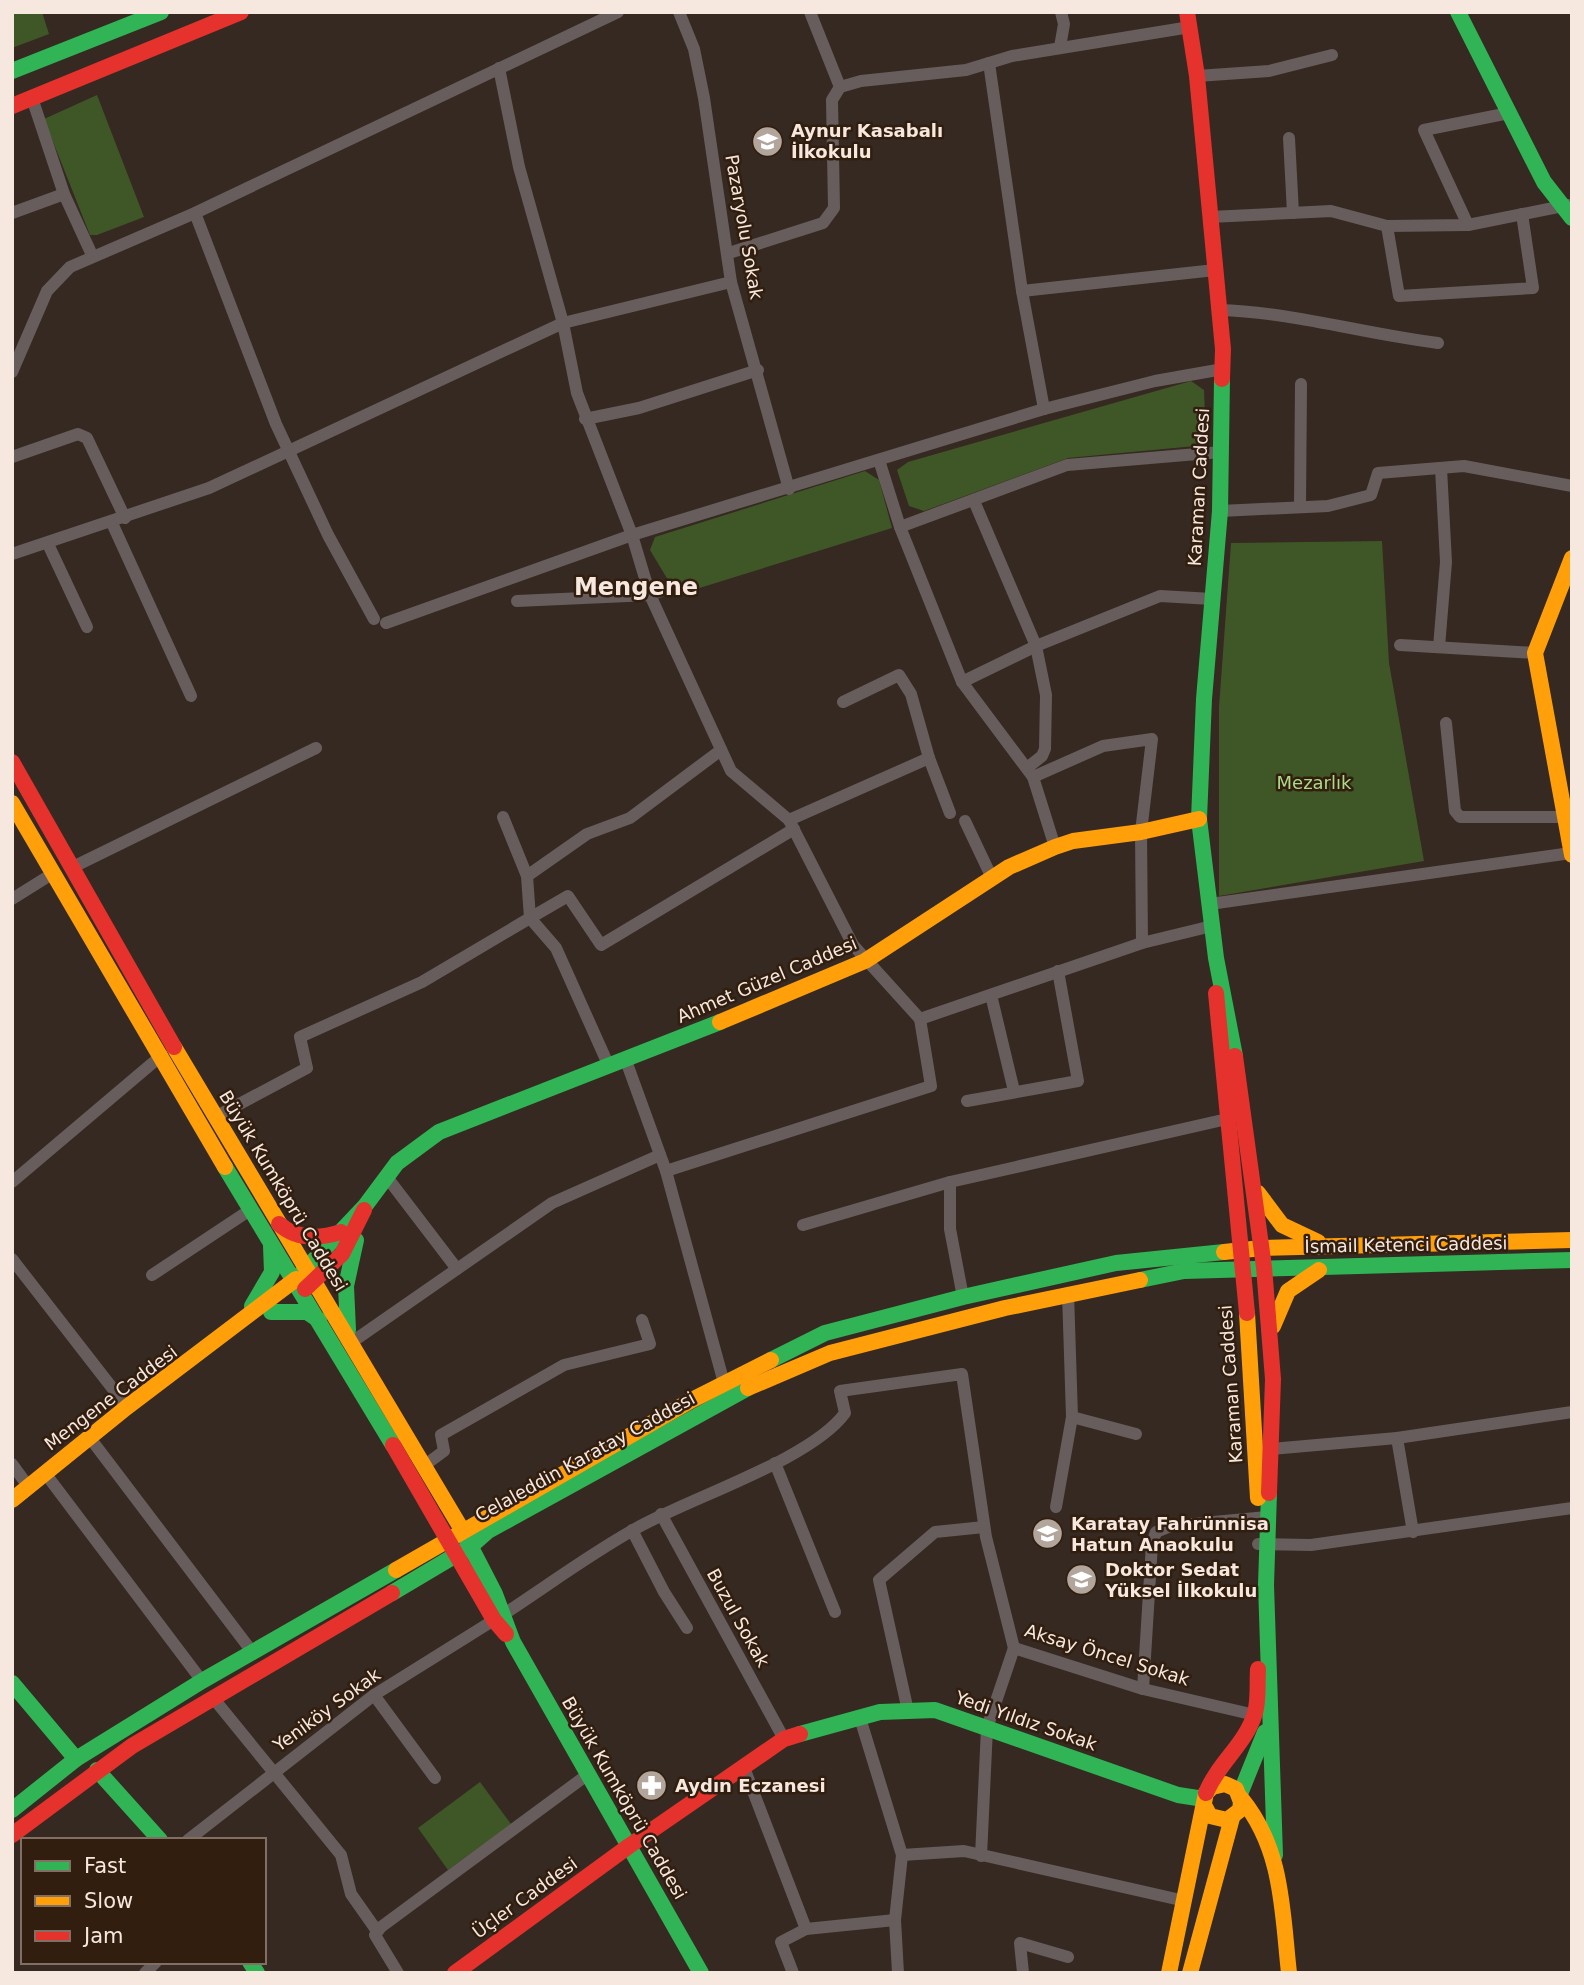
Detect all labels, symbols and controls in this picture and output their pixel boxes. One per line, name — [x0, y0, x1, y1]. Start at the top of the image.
place label: Aynur Kasabalı İlkokulu — [791, 120, 943, 162]
school or university icon: Aynur Kasabalı İlkokulu — [751, 124, 785, 158]
street label: Pazaryolu Sokak — [721, 153, 768, 302]
street label: Karaman Caddesi — [1184, 407, 1213, 567]
district label: Mengene — [574, 573, 698, 601]
park label: Mezarlık — [1277, 772, 1352, 793]
street label: Ahmet Güzel Caddesi — [674, 932, 860, 1027]
street label: Büyük Kumköprü Caddesi — [215, 1087, 352, 1295]
street label: İsmail Ketenci Caddesi — [1304, 1232, 1508, 1257]
street label: Karaman Caddesi — [1214, 1304, 1247, 1464]
street label: Mengene Caddesi — [40, 1341, 181, 1454]
street label: Celaleddin Karatay Caddesi — [471, 1387, 698, 1526]
place label: Karatay Fahrünnisa Hatun Anaokulu — [1071, 1513, 1269, 1555]
school or university icon: Karatay Fahrünnisa Hatun Anaokulu — [1031, 1517, 1065, 1551]
place label: Doktor Sedat Yüksel İlkokulu — [1104, 1559, 1257, 1601]
school or university icon: Doktor Sedat Yüksel İlkokulu — [1065, 1563, 1099, 1597]
street label: Buzul Sokak — [703, 1565, 774, 1671]
street label: Aksay Öncel Sokak — [1022, 1620, 1192, 1690]
street label: Yeniköy Sokak — [268, 1663, 385, 1756]
street label: Yedi Yıldız Sokak — [952, 1686, 1100, 1755]
street label: Büyük Kumköprü Caddesi — [558, 1693, 691, 1903]
pharmacy icon: Aydın Eczanesi — [635, 1769, 669, 1803]
place label: Aydın Eczanesi — [675, 1775, 826, 1796]
legend — [21, 1838, 266, 1964]
street label: Üçler Caddesi — [468, 1853, 581, 1943]
text: Fast — [84, 1854, 126, 1878]
text: Slow — [84, 1889, 133, 1913]
text: Jam — [82, 1924, 124, 1948]

